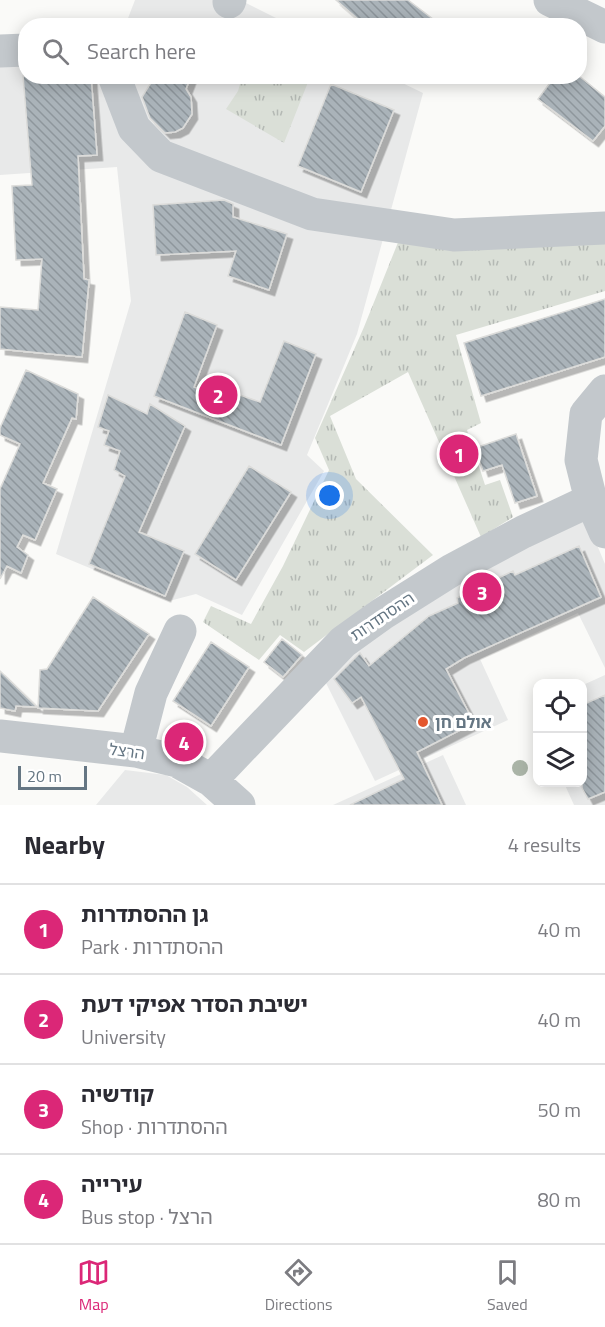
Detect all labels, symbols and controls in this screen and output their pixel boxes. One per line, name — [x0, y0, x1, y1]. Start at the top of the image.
search box — [18, 18, 587, 84]
text: Search here — [87, 34, 196, 68]
icon: search — [39, 35, 72, 68]
pin: 2 — [198, 372, 238, 418]
pin: 1 — [440, 432, 478, 476]
your location — [315, 481, 344, 510]
pin: 3 — [462, 570, 502, 614]
street label: ההסתדרות — [345, 586, 419, 646]
map controls — [533, 679, 587, 787]
button: locate — [533, 679, 587, 733]
place label: אולם חן — [435, 710, 492, 734]
marker: אולם חן — [416, 715, 430, 729]
pin: 4 — [164, 720, 204, 764]
button: layers — [533, 733, 587, 787]
street label: הרצל — [108, 737, 146, 765]
scale bar — [18, 763, 87, 790]
text: 20 m — [27, 764, 62, 788]
text: Nearby — [24, 825, 105, 864]
text: 4 results — [508, 829, 581, 860]
text: גן ההסתדרות — [81, 897, 209, 931]
text: 1 — [38, 914, 49, 945]
text: 40 m — [537, 914, 581, 945]
text: Park · ההסתדרות — [81, 931, 223, 962]
text: ישיבת הסדר אפיקי דעת — [81, 987, 308, 1021]
text: 2 — [38, 1004, 49, 1035]
text: 40 m — [537, 1004, 581, 1035]
text: University — [81, 1021, 166, 1052]
text: קודשיה — [81, 1077, 154, 1111]
text: 3 — [38, 1094, 49, 1125]
text: 50 m — [537, 1094, 581, 1125]
text: Shop · ההסתדרות — [81, 1111, 228, 1142]
text: עירייה — [81, 1167, 142, 1201]
text: 4 — [38, 1184, 49, 1215]
text: 80 m — [537, 1184, 581, 1215]
text: Bus stop · הרצל — [81, 1201, 213, 1232]
tab: Map — [77, 1256, 110, 1316]
tab: Directions — [265, 1256, 333, 1316]
tab: Saved — [487, 1256, 528, 1316]

